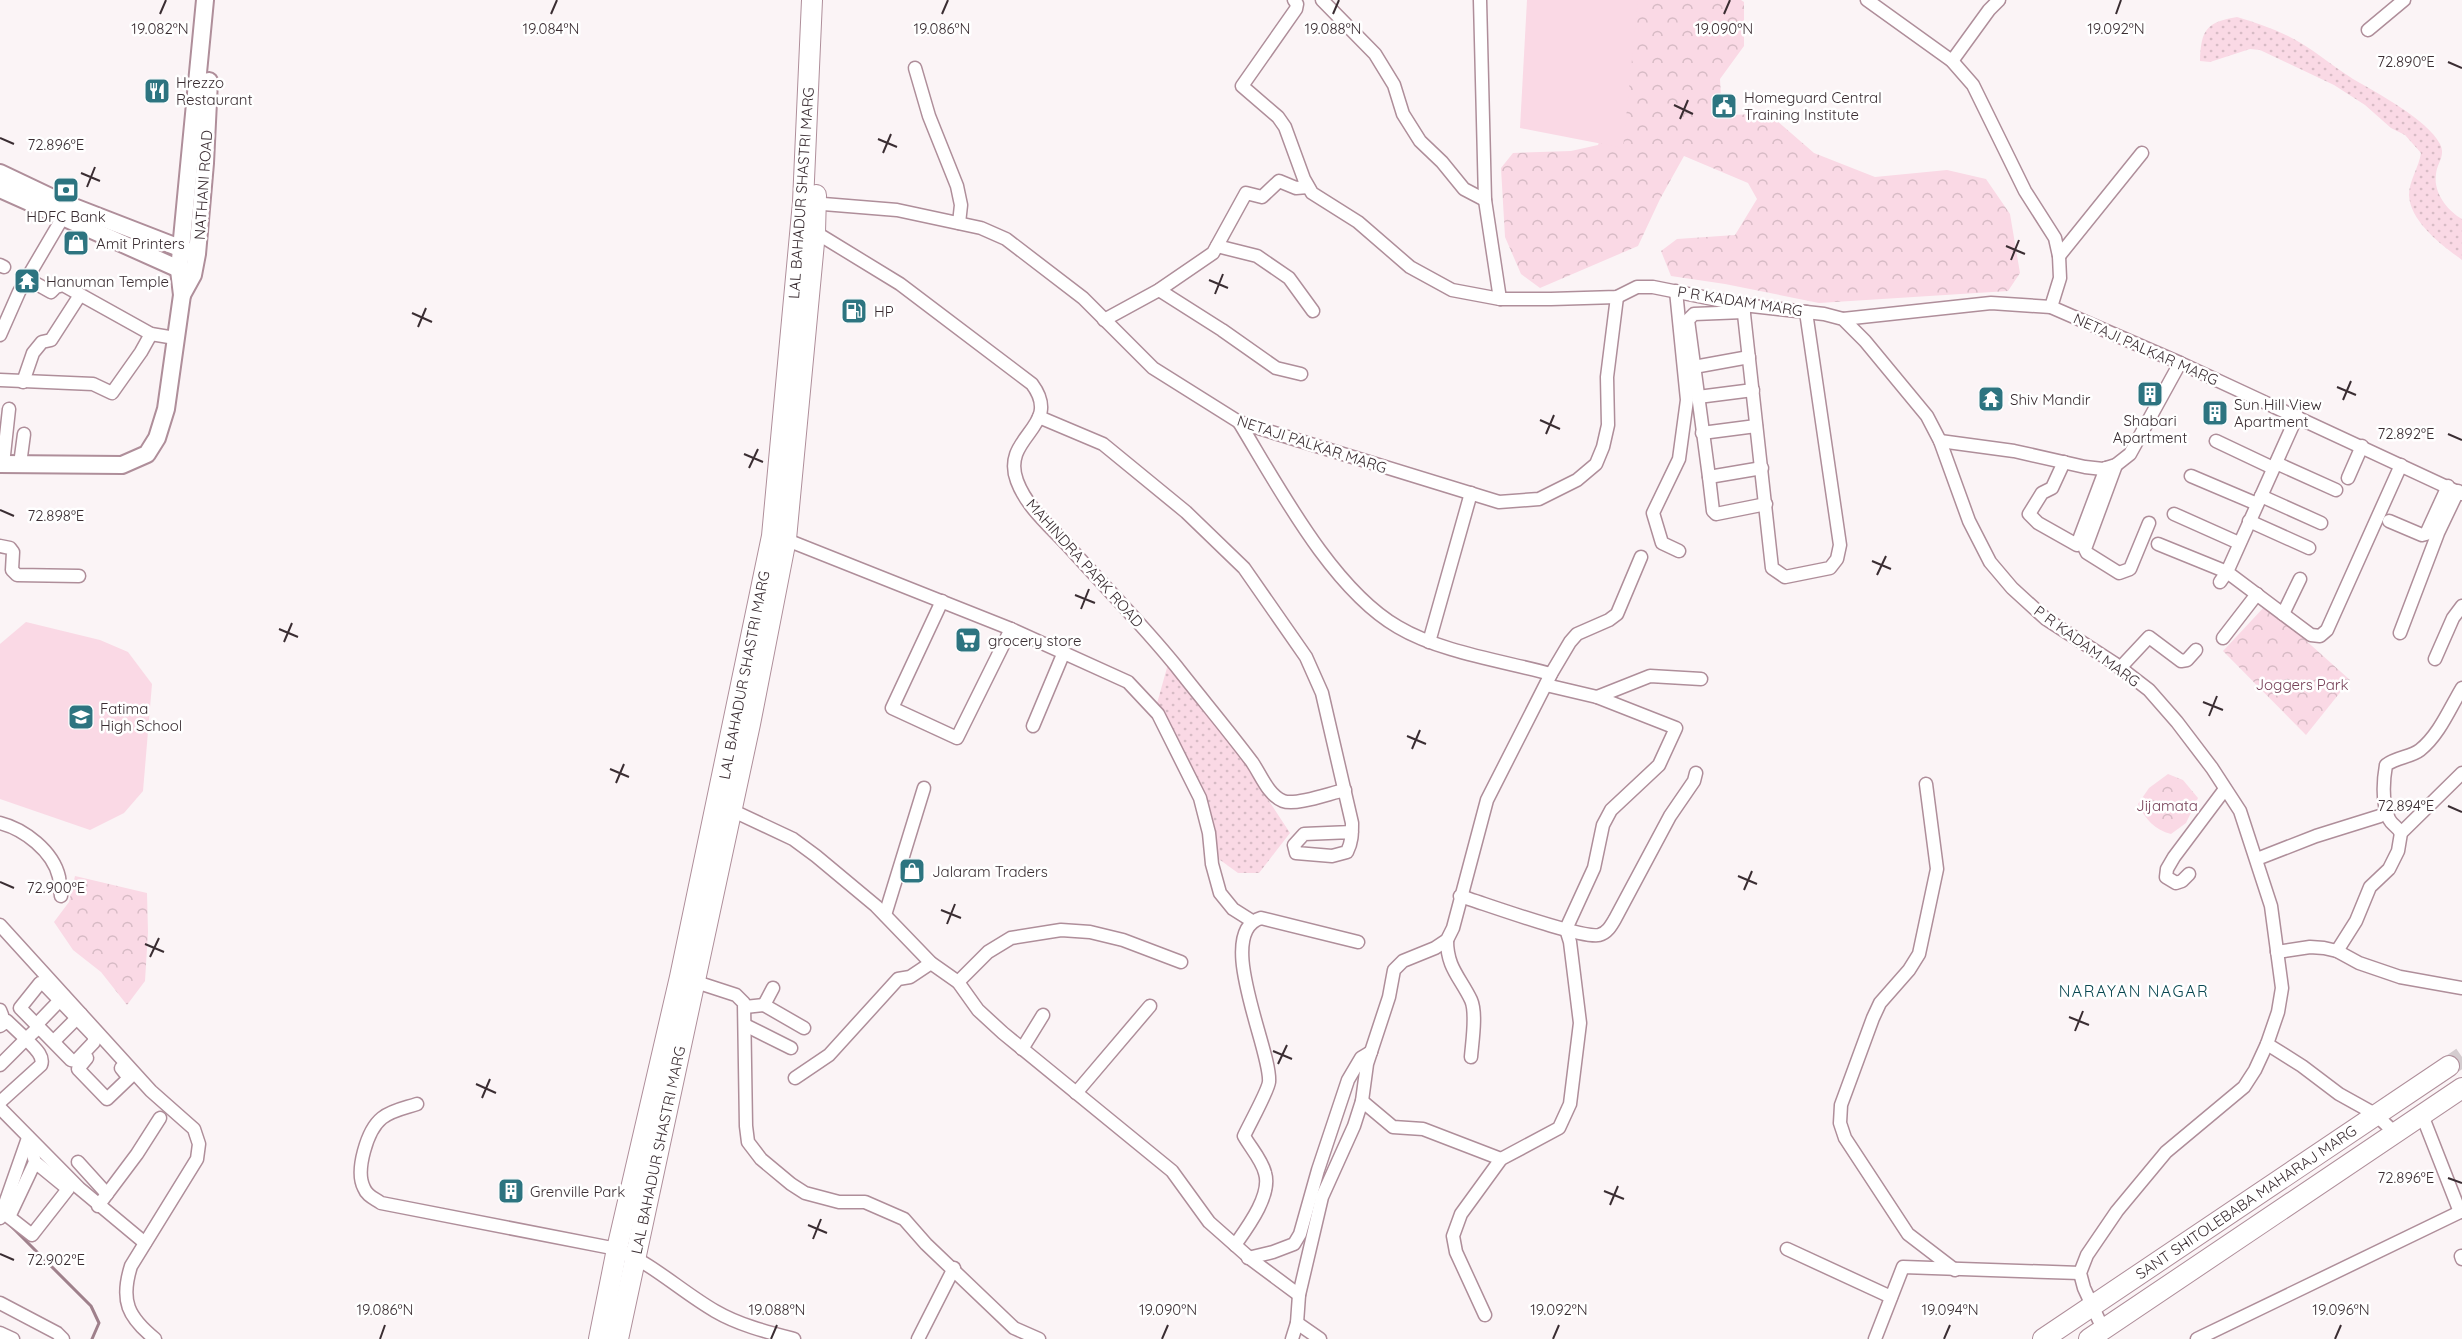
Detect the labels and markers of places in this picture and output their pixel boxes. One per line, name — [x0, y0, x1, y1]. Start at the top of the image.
place label: Hrezzo Restaurant — [176, 73, 253, 109]
restaurant icon: Hrezzo Restaurant — [142, 76, 172, 106]
place label: Homeguard Central Training Institute — [1744, 88, 1882, 124]
public building icon: Homeguard Central Training Institute — [1709, 91, 1739, 121]
bank icon: HDFC Bank — [51, 175, 81, 205]
place label: HDFC Bank — [26, 207, 106, 226]
shop icon: Amit Printers — [61, 228, 91, 258]
place label: Amit Printers — [96, 234, 185, 253]
temple icon: Hanuman Temple — [12, 266, 42, 296]
place label: Hanuman Temple — [46, 272, 169, 291]
fuel station icon: HP — [839, 296, 869, 326]
place label: HP — [874, 302, 894, 321]
building icon: Shabari Apartment — [2135, 379, 2165, 409]
temple icon: Shiv Mandir — [1976, 384, 2006, 414]
place label: Shiv Mandir — [2010, 390, 2091, 409]
place label: Sun Hill View Apartment — [2234, 395, 2322, 431]
building icon: Sun Hill View Apartment — [2200, 398, 2230, 428]
place label: Shabari Apartment — [2113, 411, 2187, 447]
supermarket icon: grocery store — [953, 625, 983, 655]
place label: grocery store — [988, 631, 1082, 650]
place label: Fatima High School — [100, 699, 182, 735]
school or university icon: Fatima High School — [66, 702, 96, 732]
shop icon: Jalaram Traders — [897, 856, 927, 886]
place label: Jalaram Traders — [932, 862, 1048, 881]
building icon: Grenville Park — [496, 1176, 526, 1206]
place label: Grenville Park — [530, 1182, 625, 1201]

